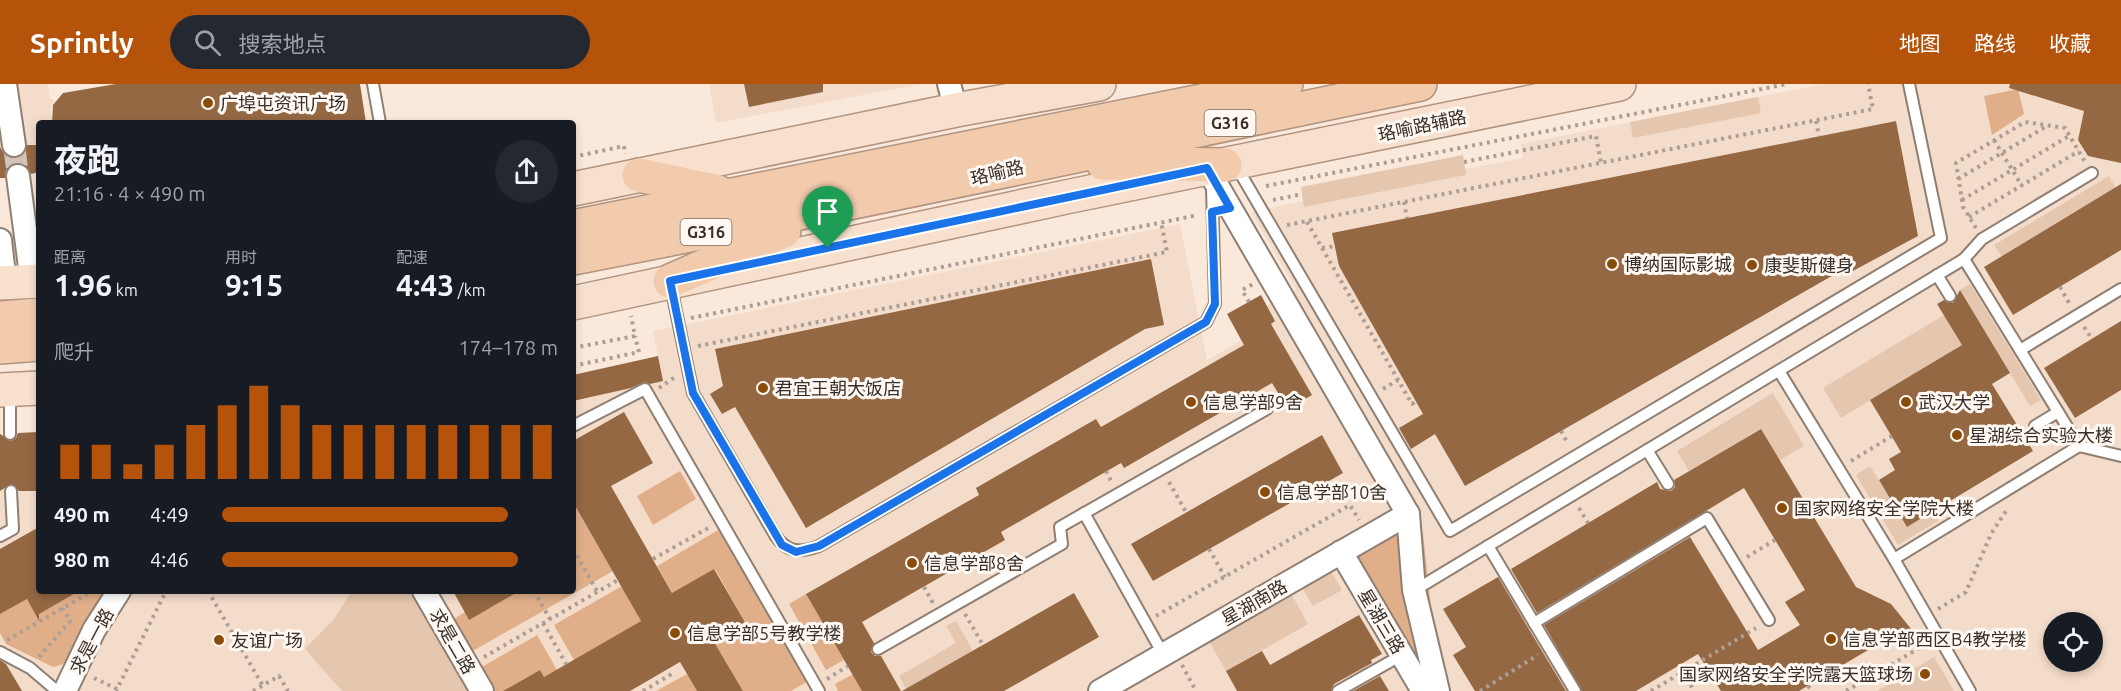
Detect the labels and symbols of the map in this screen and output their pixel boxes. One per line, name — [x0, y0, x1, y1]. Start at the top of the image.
place label: 广埠屯资讯广场 — [220, 93, 346, 113]
marker: 广埠屯资讯广场 — [201, 96, 215, 110]
street label: 珞喻路辅路 — [1376, 106, 1468, 144]
road number: G316 — [1204, 110, 1256, 136]
street label: 珞喻路 — [968, 156, 1026, 188]
pin — [802, 186, 853, 248]
road number: G316 — [680, 219, 732, 245]
place label: 博纳国际影城 — [1624, 254, 1732, 274]
place label: 康斐斯健身 — [1764, 255, 1854, 275]
marker: 博纳国际影城 — [1605, 257, 1619, 271]
marker: 康斐斯健身 — [1745, 258, 1759, 272]
place label: 君宜王朝大饭店 — [775, 378, 901, 398]
marker: 君宜王朝大饭店 — [756, 381, 770, 395]
place label: 信息学部9舍 — [1203, 392, 1303, 412]
place label: 武汉大学 — [1918, 392, 1990, 412]
marker: 信息学部9舍 — [1184, 395, 1198, 409]
marker: 武汉大学 — [1899, 395, 1913, 409]
place label: 星湖综合实验大楼 — [1969, 425, 2113, 445]
marker: 星湖综合实验大楼 — [1950, 428, 1964, 442]
place label: 信息学部10舍 — [1277, 482, 1387, 502]
marker: 信息学部10舍 — [1258, 485, 1272, 499]
place label: 国家网络安全学院大楼 — [1794, 498, 1974, 518]
marker: 国家网络安全学院大楼 — [1775, 501, 1789, 515]
place label: 信息学部8舍 — [924, 553, 1024, 573]
marker: 信息学部8舍 — [905, 556, 919, 570]
street label: 星湖南路 — [1218, 575, 1290, 629]
street label: 星湖三路 — [1355, 585, 1409, 657]
street label: 求是一路 — [65, 605, 117, 677]
street label: 求是二路 — [426, 605, 480, 677]
place label: 信息学部5号教学楼 — [687, 623, 841, 643]
marker: 信息学部5号教学楼 — [668, 626, 682, 640]
place label: 信息学部西区B4教学楼 — [1843, 629, 2027, 649]
place label: 友谊广场 — [231, 630, 303, 650]
marker: 信息学部西区B4教学楼 — [1824, 632, 1838, 646]
marker: 友谊广场 — [212, 633, 226, 647]
place label: 国家网络安全学院露天篮球场 — [1679, 664, 1913, 684]
marker: 国家网络安全学院露天篮球场 — [1918, 667, 1932, 681]

